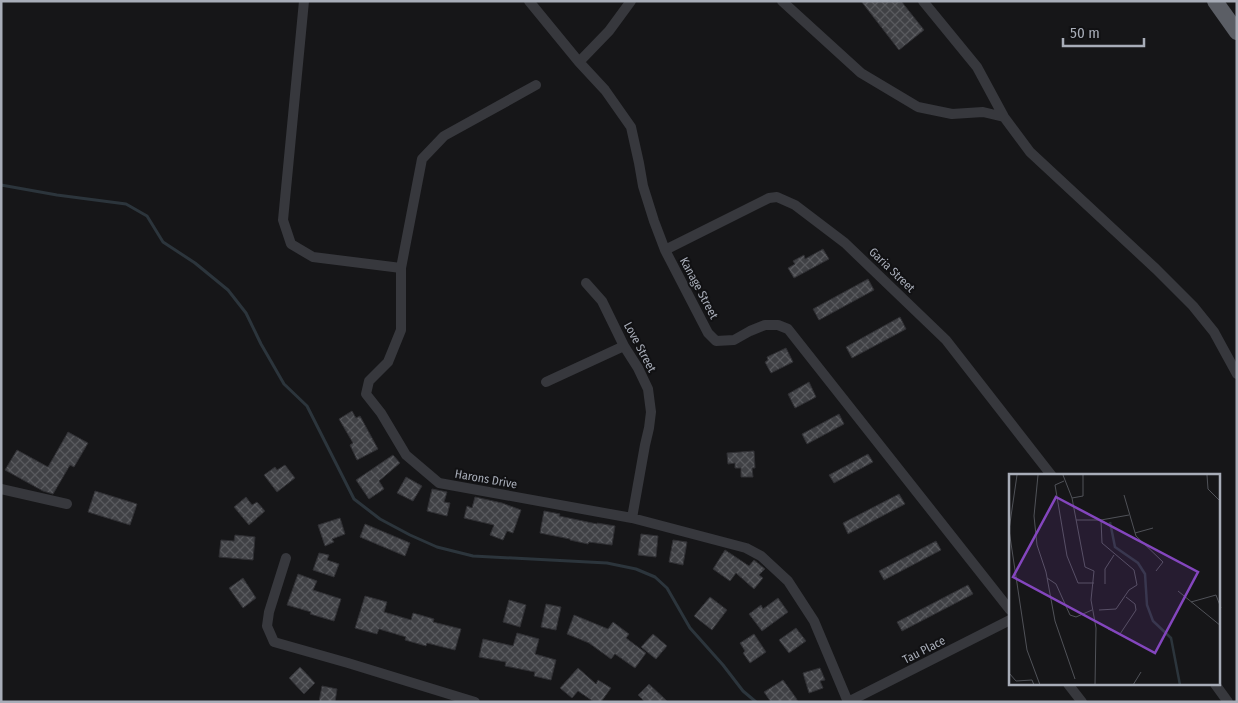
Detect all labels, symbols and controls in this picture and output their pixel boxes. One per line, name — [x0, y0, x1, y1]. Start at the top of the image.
scale bar — [1063, 15, 1144, 47]
text: 50 m — [1070, 24, 1100, 42]
street label: Garia Street — [866, 245, 918, 295]
street label: Kanage Street — [677, 255, 721, 321]
street label: Love Street — [621, 319, 659, 375]
street label: Harons Drive — [454, 467, 518, 491]
inset map — [1009, 474, 1220, 686]
street label: Tau Place — [900, 633, 948, 667]

